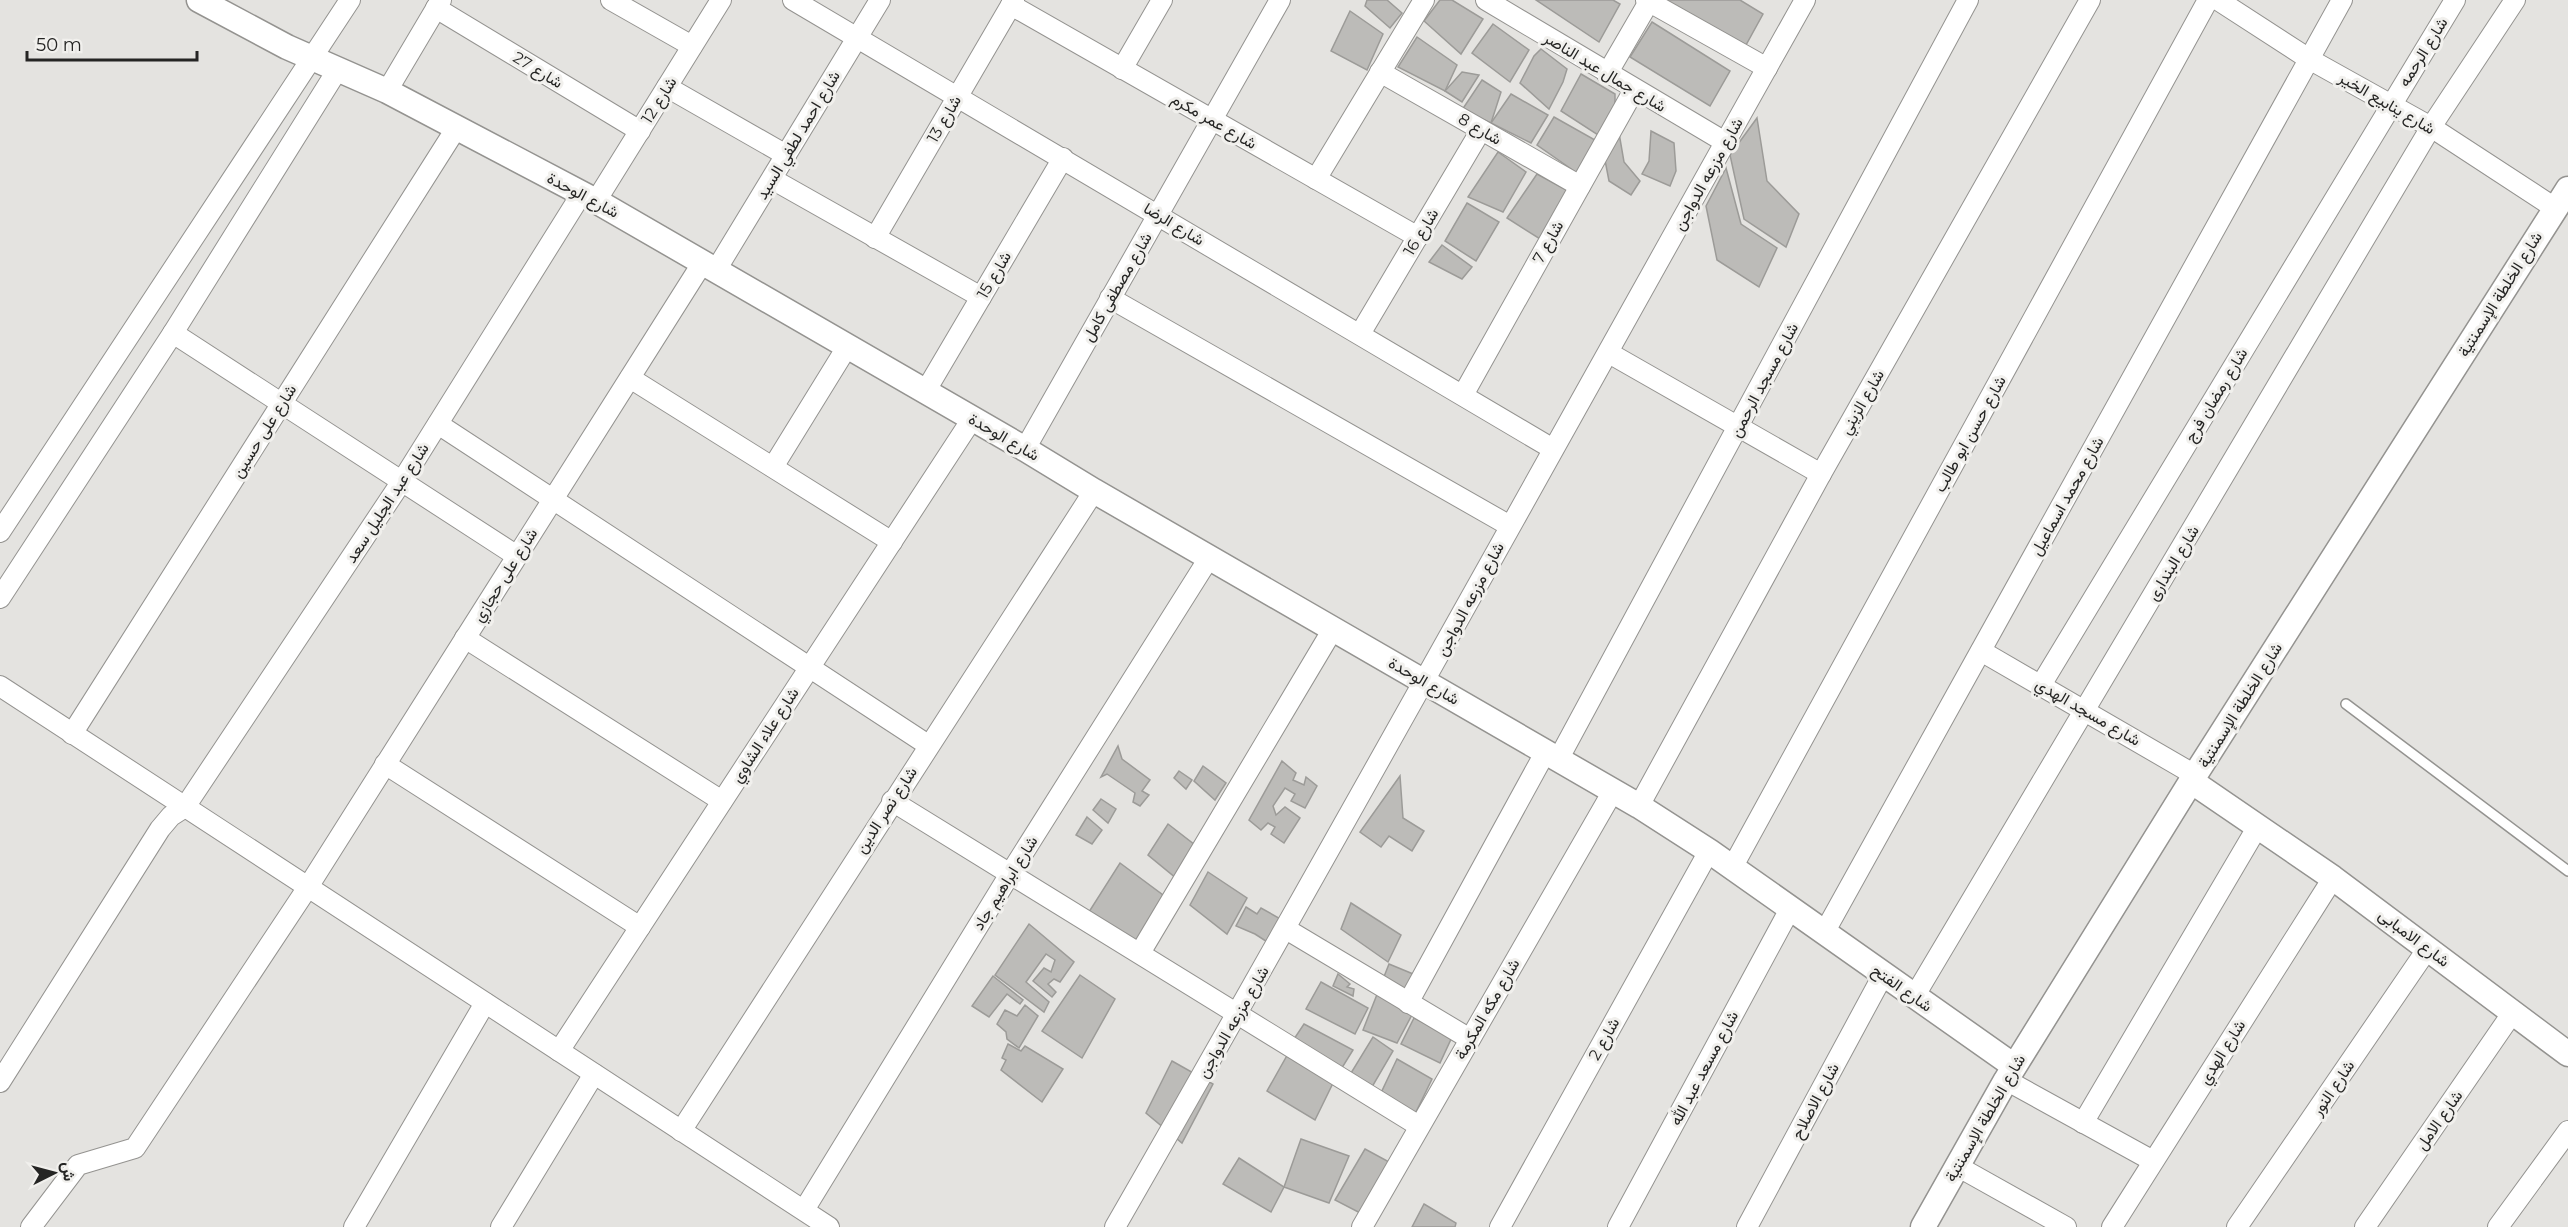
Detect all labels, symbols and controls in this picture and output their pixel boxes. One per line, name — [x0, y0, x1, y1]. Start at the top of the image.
street label: شارع الرحمه — [2394, 14, 2453, 91]
scale bar — [27, 24, 196, 62]
street label: شارع جمال عبد الناصر — [1539, 28, 1669, 118]
text: 50 m — [36, 34, 82, 56]
street label: شارع 27 — [509, 48, 566, 94]
street label: شارع احمد لطفي السيد — [752, 67, 847, 205]
street label: شارع ينابيع الخير — [2334, 67, 2438, 140]
street label: شارع 12 — [637, 73, 682, 128]
street label: شارع عمر مكرم — [1167, 89, 1260, 155]
street label: شارع 13 — [923, 92, 967, 147]
street label: شارع 8 — [1454, 109, 1505, 151]
street label: شارع مزرعه الدواجن — [1669, 114, 1749, 235]
street label: شارع الوحدة — [543, 168, 622, 224]
street label: شارع الرضا — [1139, 199, 1208, 251]
street label: شارع 16 — [1399, 205, 1444, 260]
street label: شارع 7 — [1529, 217, 1569, 268]
street label: شارع الخلطة الإسمنتية — [2454, 228, 2548, 361]
street label: شارع مصطفى كامل — [1078, 229, 1158, 346]
street label: شارع 15 — [973, 248, 1017, 303]
street label: شارع مسجد الرحمن — [1726, 320, 1804, 441]
street label: شارع رمضان فرج — [2180, 345, 2253, 446]
street label: شارع الزيني — [1836, 366, 1892, 440]
street label: شارع حسن ابو طالب — [1930, 372, 2012, 496]
street label: شارع على حسين — [228, 381, 302, 482]
street label: شارع الوحدة — [964, 409, 1043, 467]
street label: شارع محمد اسماعيل — [2027, 433, 2109, 560]
street label: شارع عبد الجليل سعد — [341, 440, 434, 567]
street label: شارع البندارى — [2143, 522, 2205, 605]
street label: شارع على حجازي — [469, 525, 545, 628]
street label: شارع مزرعه الدواجن — [1432, 539, 1510, 660]
street label: شارع الخلطة الإسمنتية — [2194, 639, 2288, 772]
street label: شارع الوحدة — [1384, 653, 1463, 711]
street label: شارع مسجد الهدي — [2030, 674, 2144, 753]
street label: شارع علاء الشاوي — [727, 684, 806, 788]
street label: شارع نصر الدين — [851, 763, 923, 858]
street label: شارع ابراهيم جاد — [968, 832, 1043, 935]
street label: شارع الامبابى — [2374, 905, 2453, 972]
street label: شارع مكه المكرمة — [1451, 955, 1525, 1064]
street label: شارع الفتح — [1867, 960, 1936, 1017]
street label: شارع مزرعه الدواجن — [1193, 963, 1274, 1082]
street label: شارع مسعد عبد الله — [1666, 1007, 1744, 1129]
street label: شارع 2 — [1585, 1015, 1625, 1064]
street label: شارع الهدي — [2195, 1016, 2253, 1090]
street label: شارع الخلطة الإسمنتية — [1941, 1051, 2031, 1186]
street label: شارع النور — [2307, 1057, 2360, 1121]
street label: شارع الاصلاح — [1787, 1060, 1845, 1143]
street label: شارع الامل — [2412, 1087, 2468, 1155]
north arrow — [24, 1143, 84, 1203]
text: ش — [58, 1161, 79, 1182]

